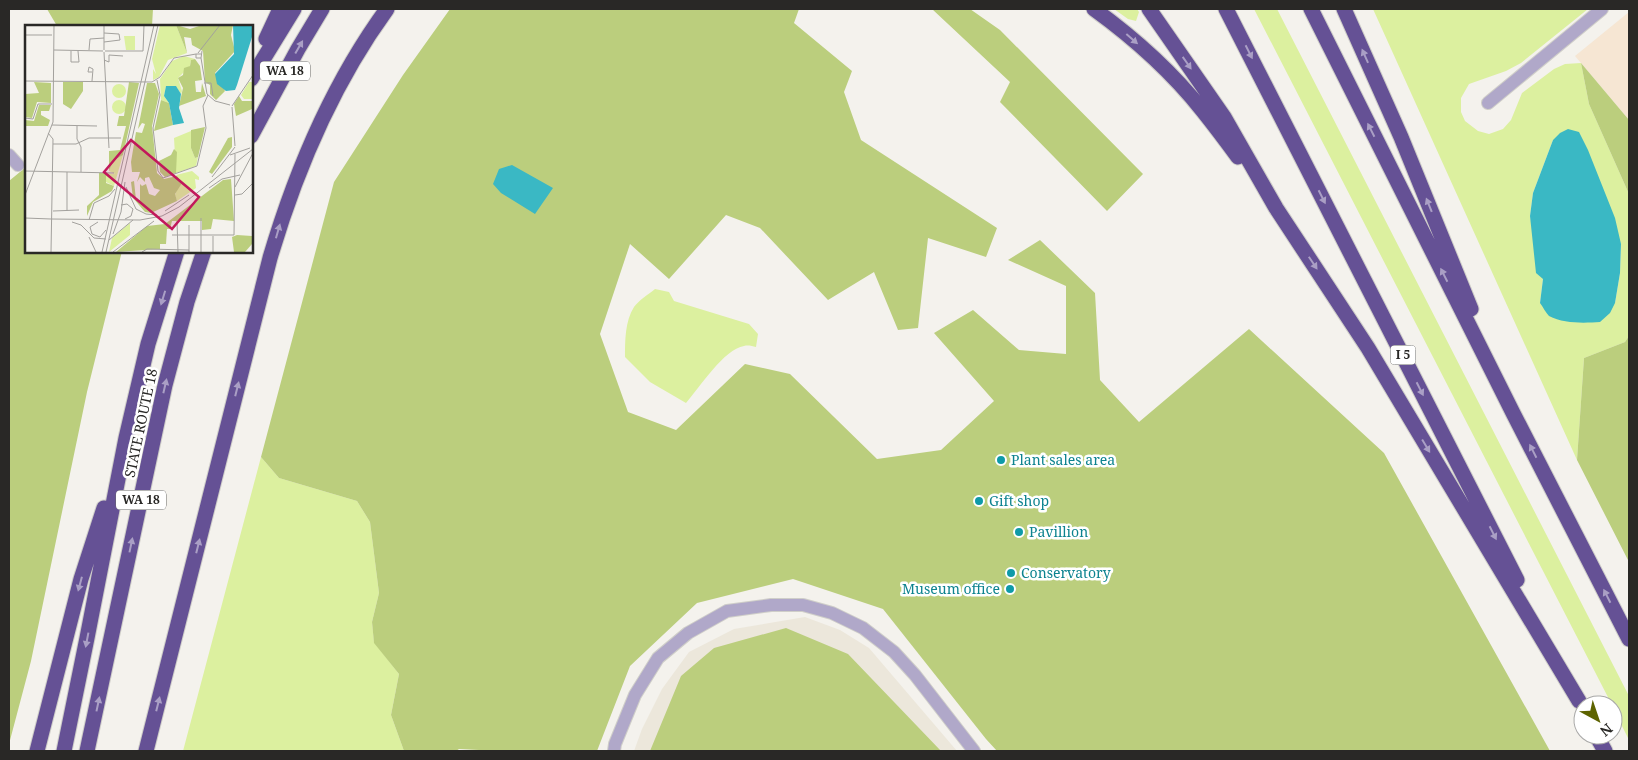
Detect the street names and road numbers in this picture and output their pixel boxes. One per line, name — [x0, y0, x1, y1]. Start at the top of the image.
road number: WA 18 — [260, 61, 310, 80]
road number: I 5 — [1390, 346, 1416, 364]
street label: STATE ROUTE 18 — [120, 366, 161, 479]
road number: WA 18 — [116, 490, 166, 510]

